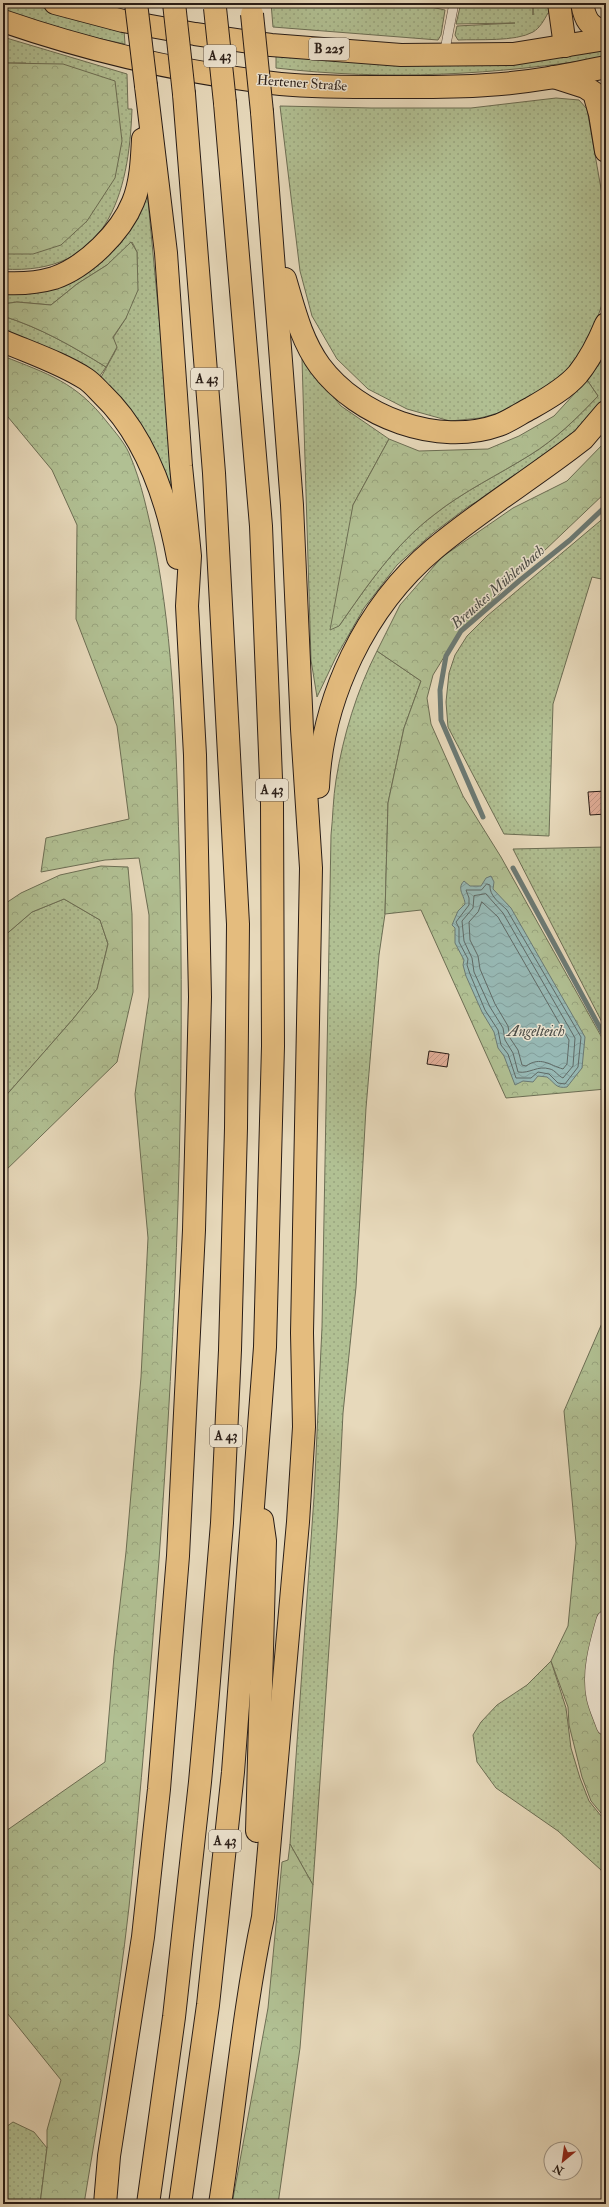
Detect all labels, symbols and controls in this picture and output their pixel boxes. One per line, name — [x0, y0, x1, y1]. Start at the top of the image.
road number: B 225 — [309, 38, 349, 60]
road number: A 43 — [204, 45, 236, 67]
street label: Hertener Straße — [256, 71, 348, 95]
road number: A 43 — [191, 368, 223, 390]
water label: Breuskes Mühlenbach — [446, 541, 549, 634]
road number: A 43 — [256, 779, 288, 801]
water label: Angelteich — [505, 1022, 565, 1041]
road number: A 43 — [210, 1425, 242, 1447]
road number: A 43 — [209, 1830, 241, 1852]
north arrow — [543, 2141, 583, 2181]
text: N — [550, 2161, 567, 2178]

